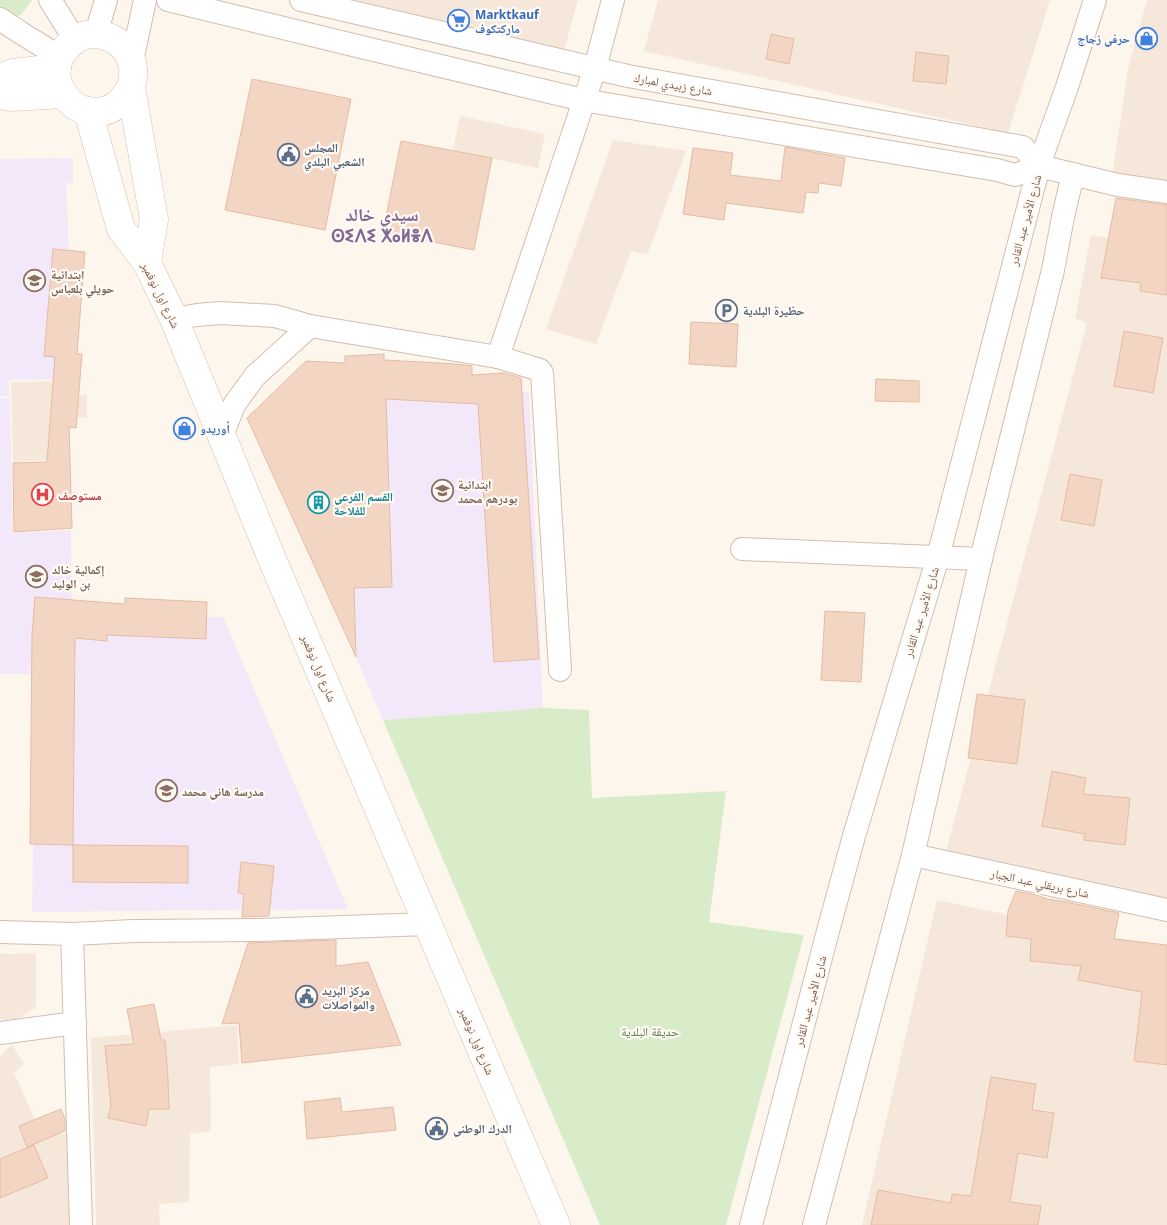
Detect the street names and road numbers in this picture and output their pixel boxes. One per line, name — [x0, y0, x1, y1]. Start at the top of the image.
street label: شارع زبيدي لمبارك — [632, 69, 714, 101]
street label: شارع الأمير عبد القادر — [1004, 172, 1045, 268]
street label: شارع اول نوفمبر — [137, 258, 184, 331]
street label: شارع الأمير عبد القادر — [899, 565, 943, 660]
street label: شارع اول نوفمبر — [297, 631, 341, 705]
street label: شارع بريقلي عبد الجبار — [988, 864, 1091, 904]
street label: شارع الأمير عبد القادر — [789, 953, 830, 1049]
street label: شارع اول نوفمبر — [455, 1004, 499, 1078]

